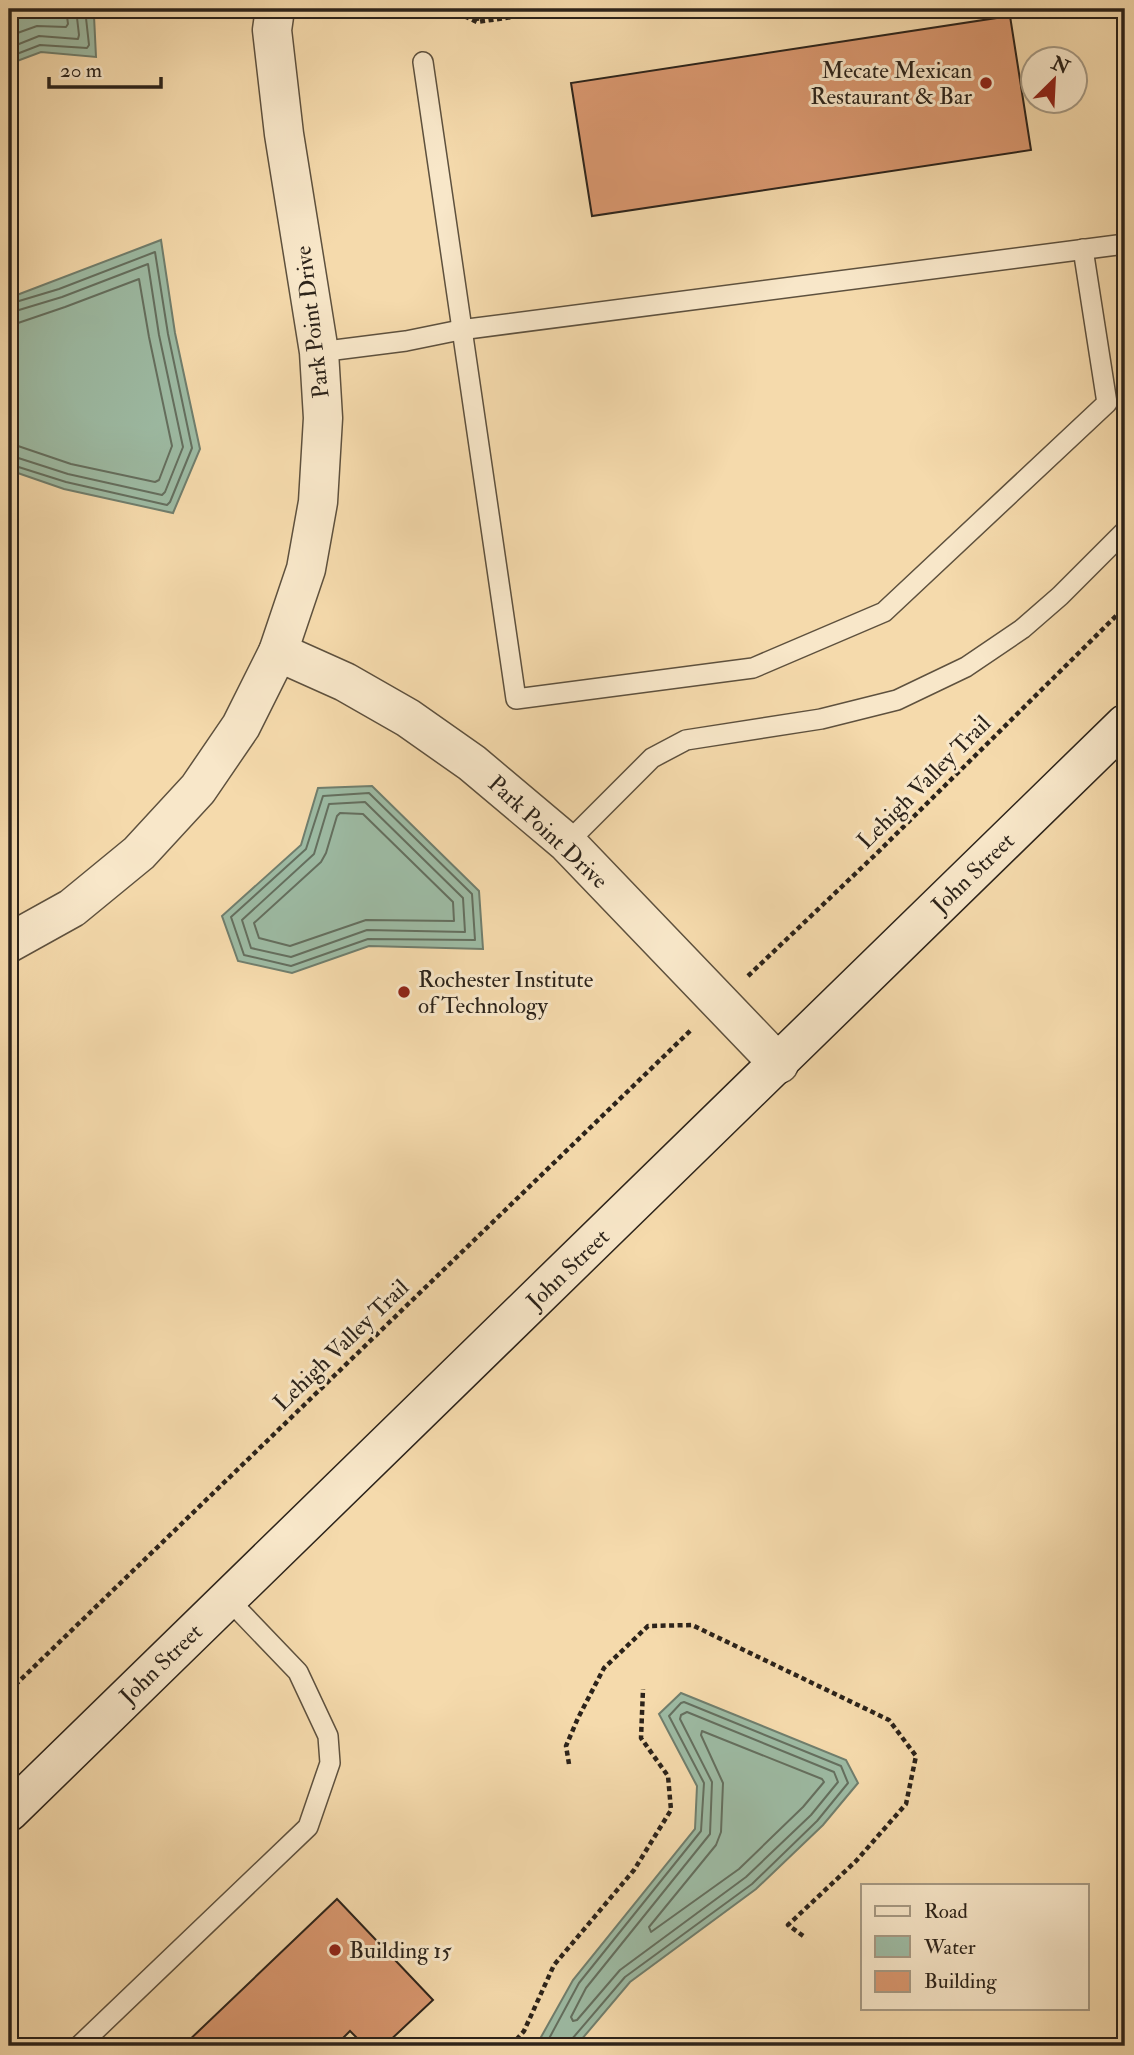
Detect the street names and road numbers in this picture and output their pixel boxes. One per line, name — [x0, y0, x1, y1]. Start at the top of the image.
street label: Park Point Drive — [288, 244, 336, 400]
street label: Lehigh Valley Trail — [851, 709, 997, 855]
street label: Park Point Drive — [482, 769, 614, 895]
street label: John Street — [925, 826, 1020, 920]
street label: John Street — [520, 1222, 615, 1316]
street label: Lehigh Valley Trail — [267, 1273, 415, 1417]
street label: John Street — [113, 1617, 208, 1711]

